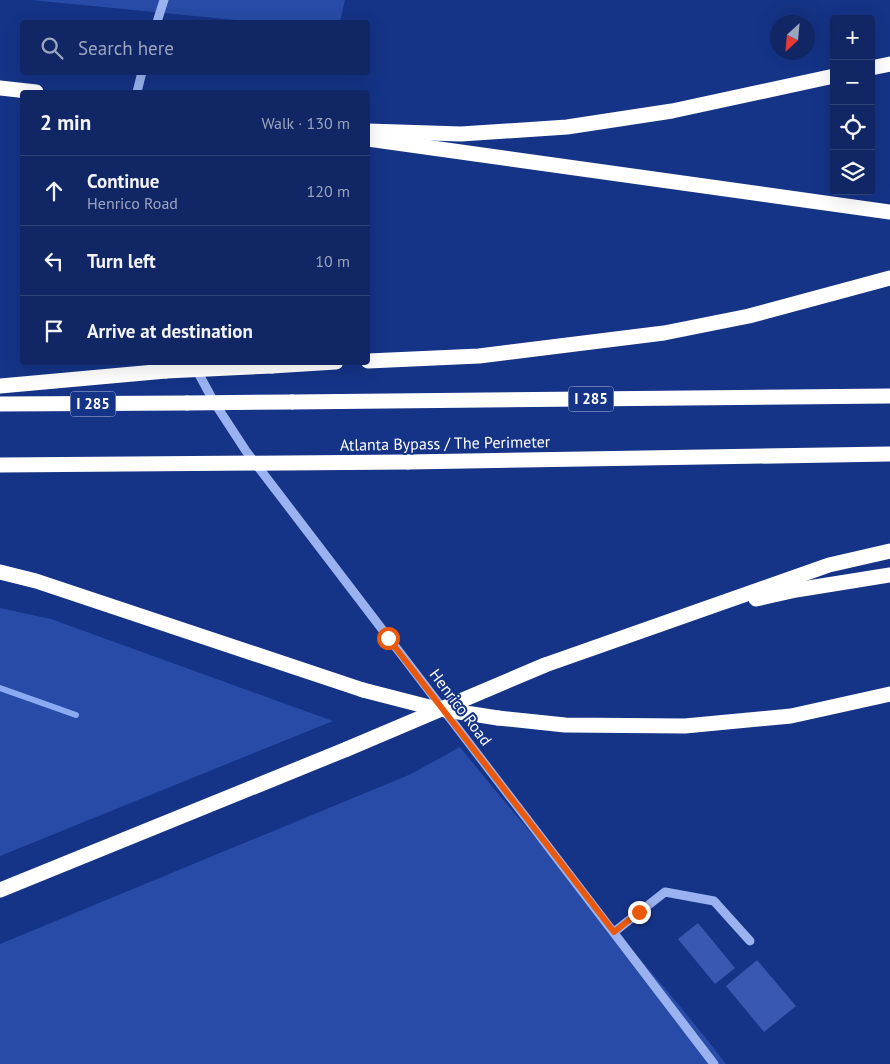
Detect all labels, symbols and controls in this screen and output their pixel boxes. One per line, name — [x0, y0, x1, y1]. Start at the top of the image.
north arrow — [770, 15, 815, 60]
map controls — [830, 15, 875, 195]
button: + — [830, 15, 875, 60]
search box — [20, 20, 370, 75]
icon: search — [38, 34, 66, 62]
text: Search here — [78, 36, 174, 60]
button: − — [830, 60, 875, 105]
button: locate — [830, 105, 875, 150]
text: 2 min — [40, 109, 91, 136]
text: Walk · 130 m — [261, 113, 350, 133]
button: layers — [830, 150, 875, 195]
text: Continue — [87, 169, 159, 193]
icon: ahead — [40, 177, 68, 205]
text: 120 m — [307, 181, 350, 201]
text: Henrico Road — [87, 193, 178, 213]
icon: left — [40, 247, 68, 275]
text: Turn left — [87, 249, 156, 273]
text: 10 m — [315, 251, 350, 271]
icon: arrive — [40, 317, 68, 345]
text: Arrive at destination — [87, 319, 253, 343]
road number: I 285 — [568, 386, 614, 412]
road number: I 285 — [70, 392, 116, 416]
street label: Atlanta Bypass / The Perimeter — [340, 431, 551, 455]
route start — [377, 627, 400, 650]
street label: Henrico Road — [426, 665, 496, 749]
route end — [628, 901, 651, 924]

